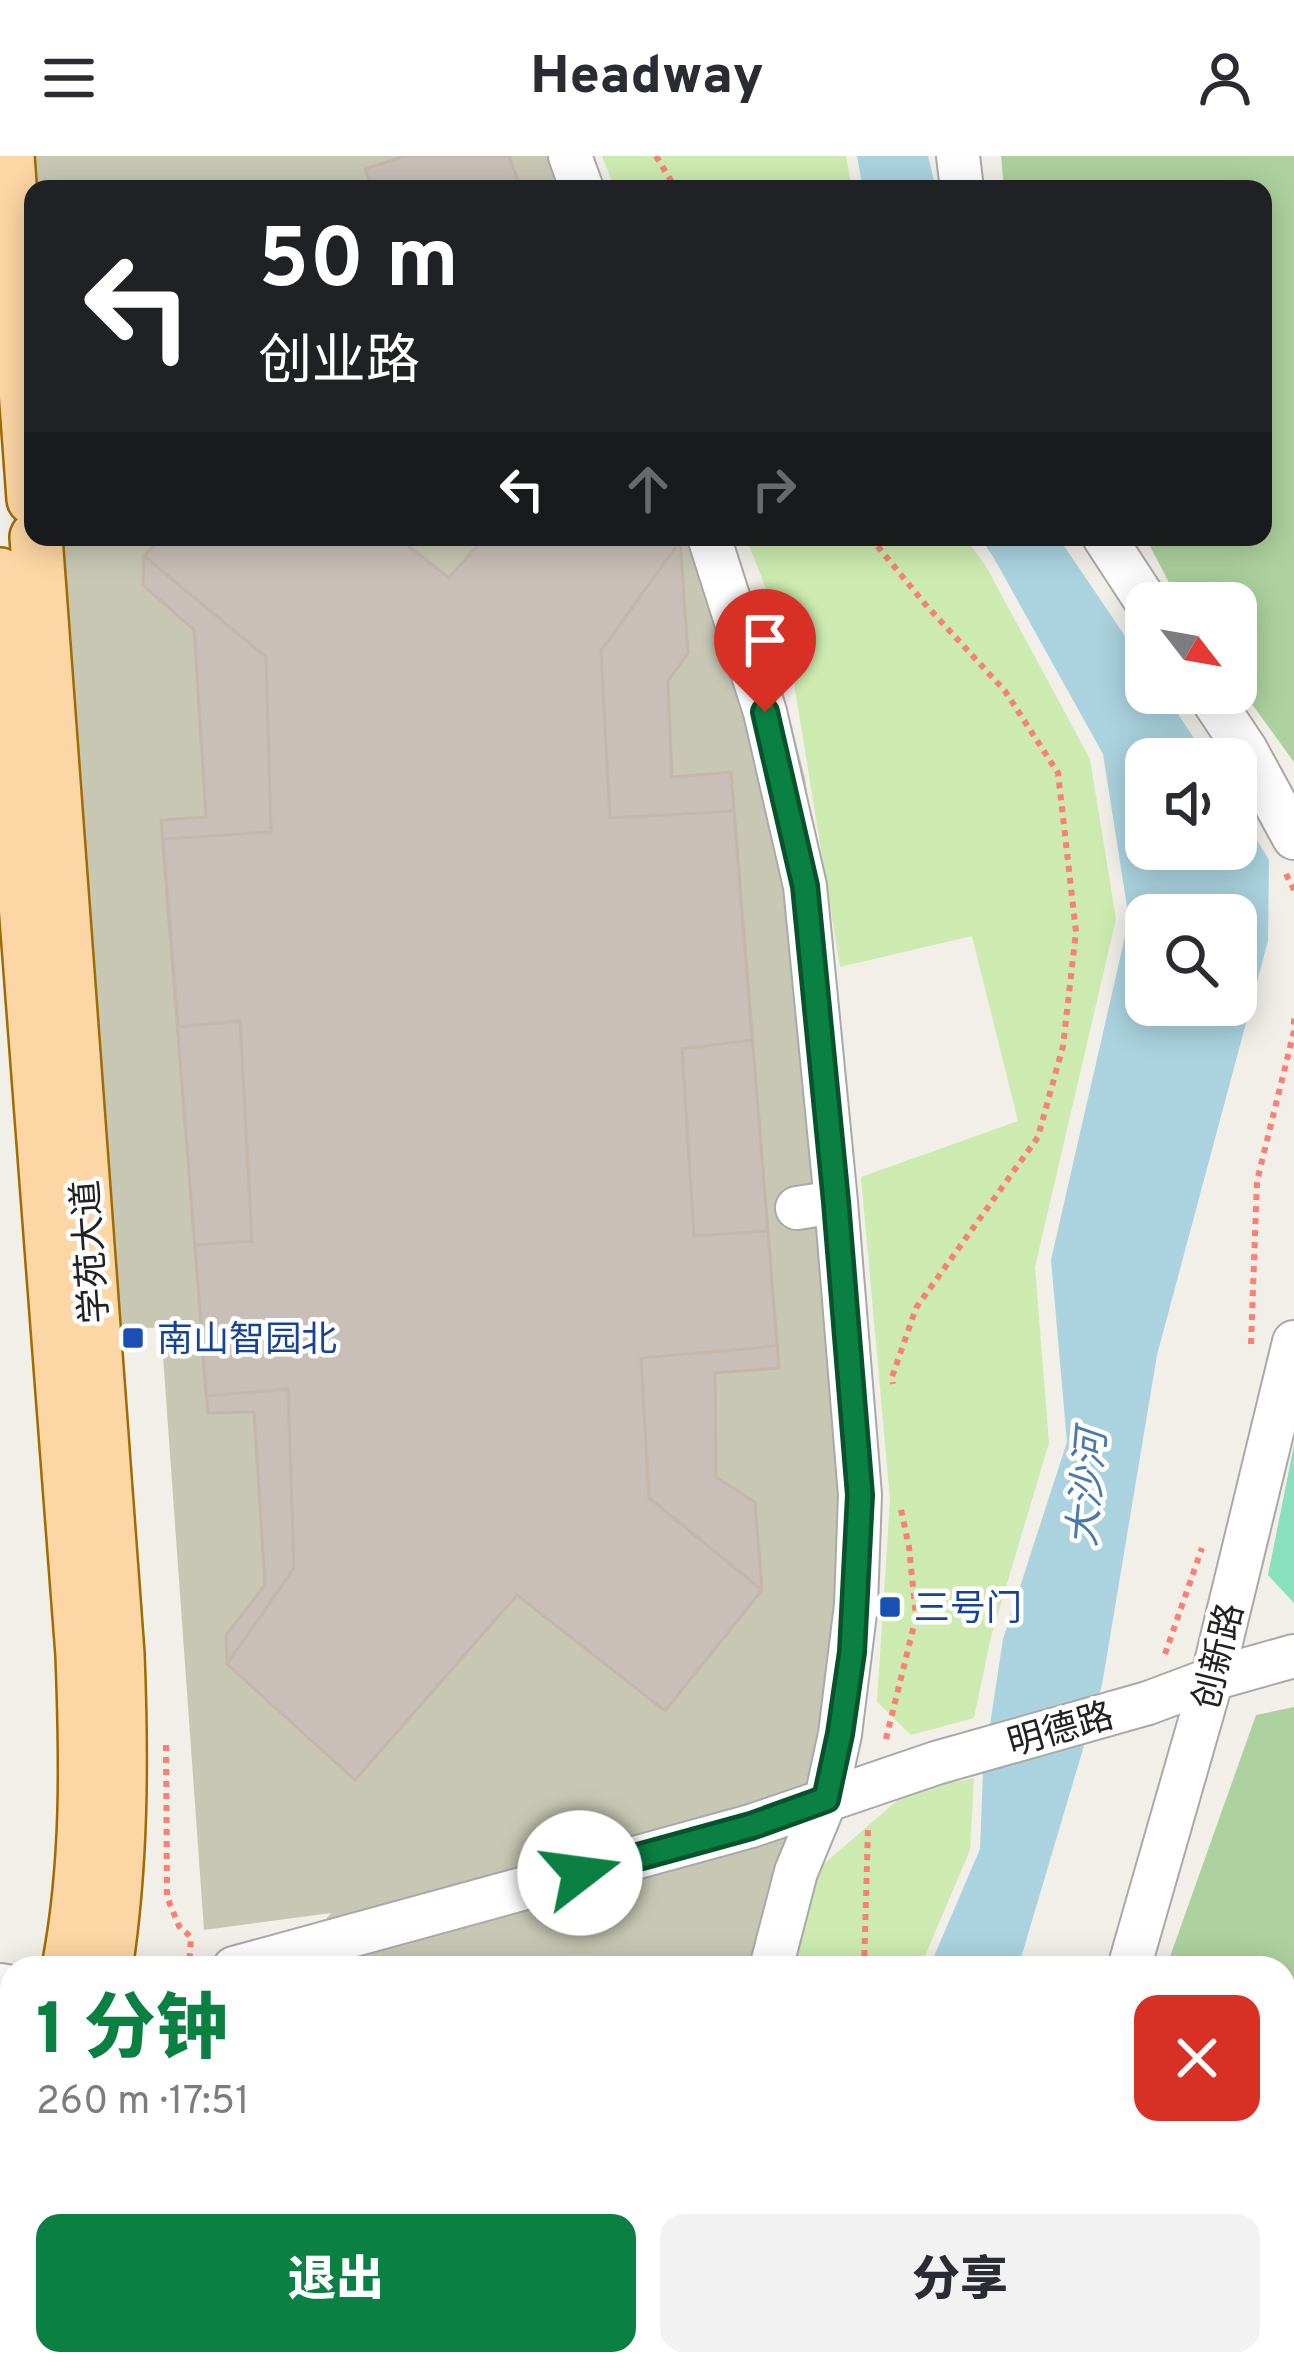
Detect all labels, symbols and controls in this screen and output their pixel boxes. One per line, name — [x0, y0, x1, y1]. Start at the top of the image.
text: Headway — [530, 44, 764, 113]
icon: menu — [36, 45, 102, 111]
icon: person — [1192, 45, 1258, 111]
text: 50 m — [258, 211, 459, 317]
icon: left — [60, 228, 216, 384]
text: 创业路 — [258, 330, 420, 399]
icon: left — [489, 456, 555, 522]
icon: ahead — [615, 456, 681, 522]
icon: right — [741, 456, 807, 522]
north arrow — [1125, 582, 1257, 714]
map controls — [1125, 582, 1257, 1026]
pin — [714, 589, 816, 712]
icon: arrive — [732, 607, 798, 673]
button: sound — [1125, 738, 1257, 870]
button: search — [1125, 894, 1257, 1026]
street label: 学苑大道 — [65, 1178, 121, 1325]
place label: 南山智园北 — [157, 1319, 337, 1365]
marker: 南山智园北 — [120, 1325, 146, 1351]
water label: 大沙河 — [1061, 1421, 1121, 1549]
place label: 三号门 — [914, 1588, 1022, 1634]
marker: 三号门 — [877, 1594, 903, 1620]
street label: 创新路 — [1185, 1599, 1256, 1715]
street label: 明德路 — [1003, 1695, 1119, 1769]
position arrow — [517, 1810, 643, 1936]
text: 1 分钟 — [36, 1988, 228, 2080]
button: close — [1134, 1995, 1260, 2121]
text: 260 m · 17:51 — [36, 2079, 249, 2128]
button: 退出 — [36, 2214, 636, 2352]
button: 分享 — [660, 2214, 1260, 2352]

